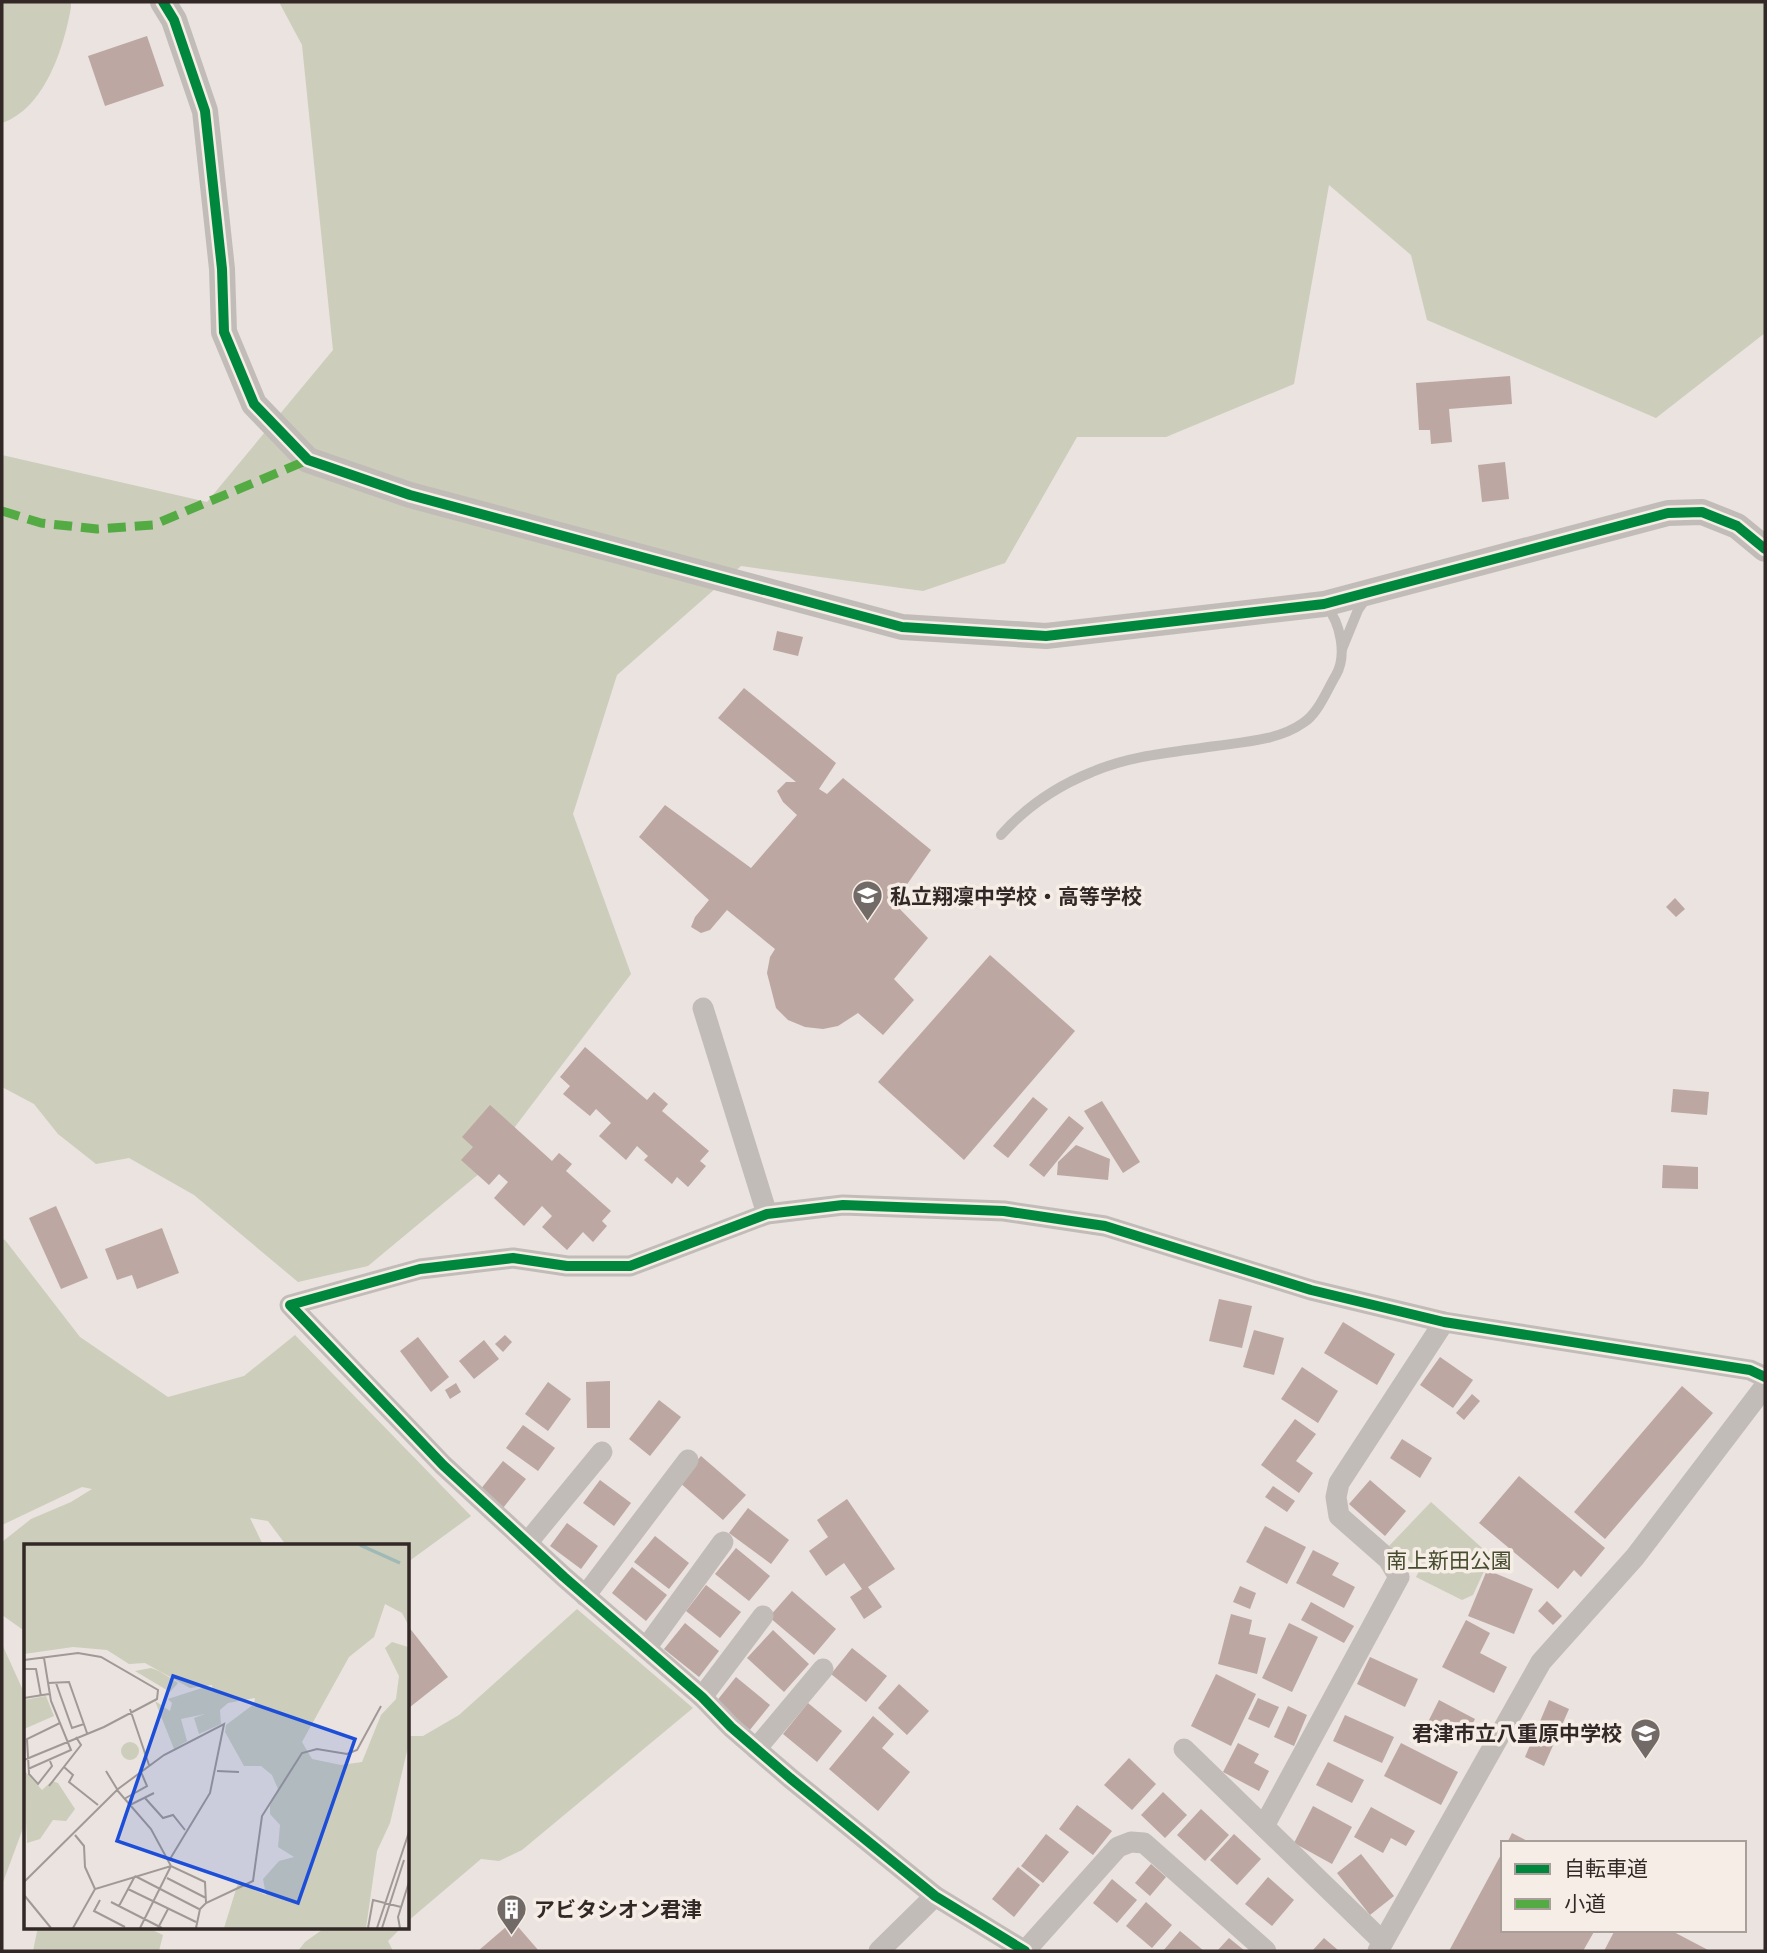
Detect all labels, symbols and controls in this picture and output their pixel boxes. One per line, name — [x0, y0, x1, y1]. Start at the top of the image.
school or university icon: 私立翔凜中学校・高等学校 — [850, 879, 884, 923]
place label: 私立翔凜中学校・高等学校 — [890, 880, 1142, 912]
inset map — [24, 1544, 410, 1928]
park label: 南上新田公園 — [1386, 1544, 1512, 1576]
school or university icon: 君津市立八重原中学校 — [1628, 1716, 1662, 1760]
place label: 君津市立八重原中学校 — [1412, 1717, 1622, 1749]
legend — [1501, 1841, 1746, 1932]
text: 自転車道 — [1564, 1852, 1648, 1884]
text: 小道 — [1564, 1887, 1606, 1919]
building icon: アビタシオン君津 — [494, 1892, 528, 1936]
place label: アビタシオン君津 — [534, 1893, 702, 1925]

